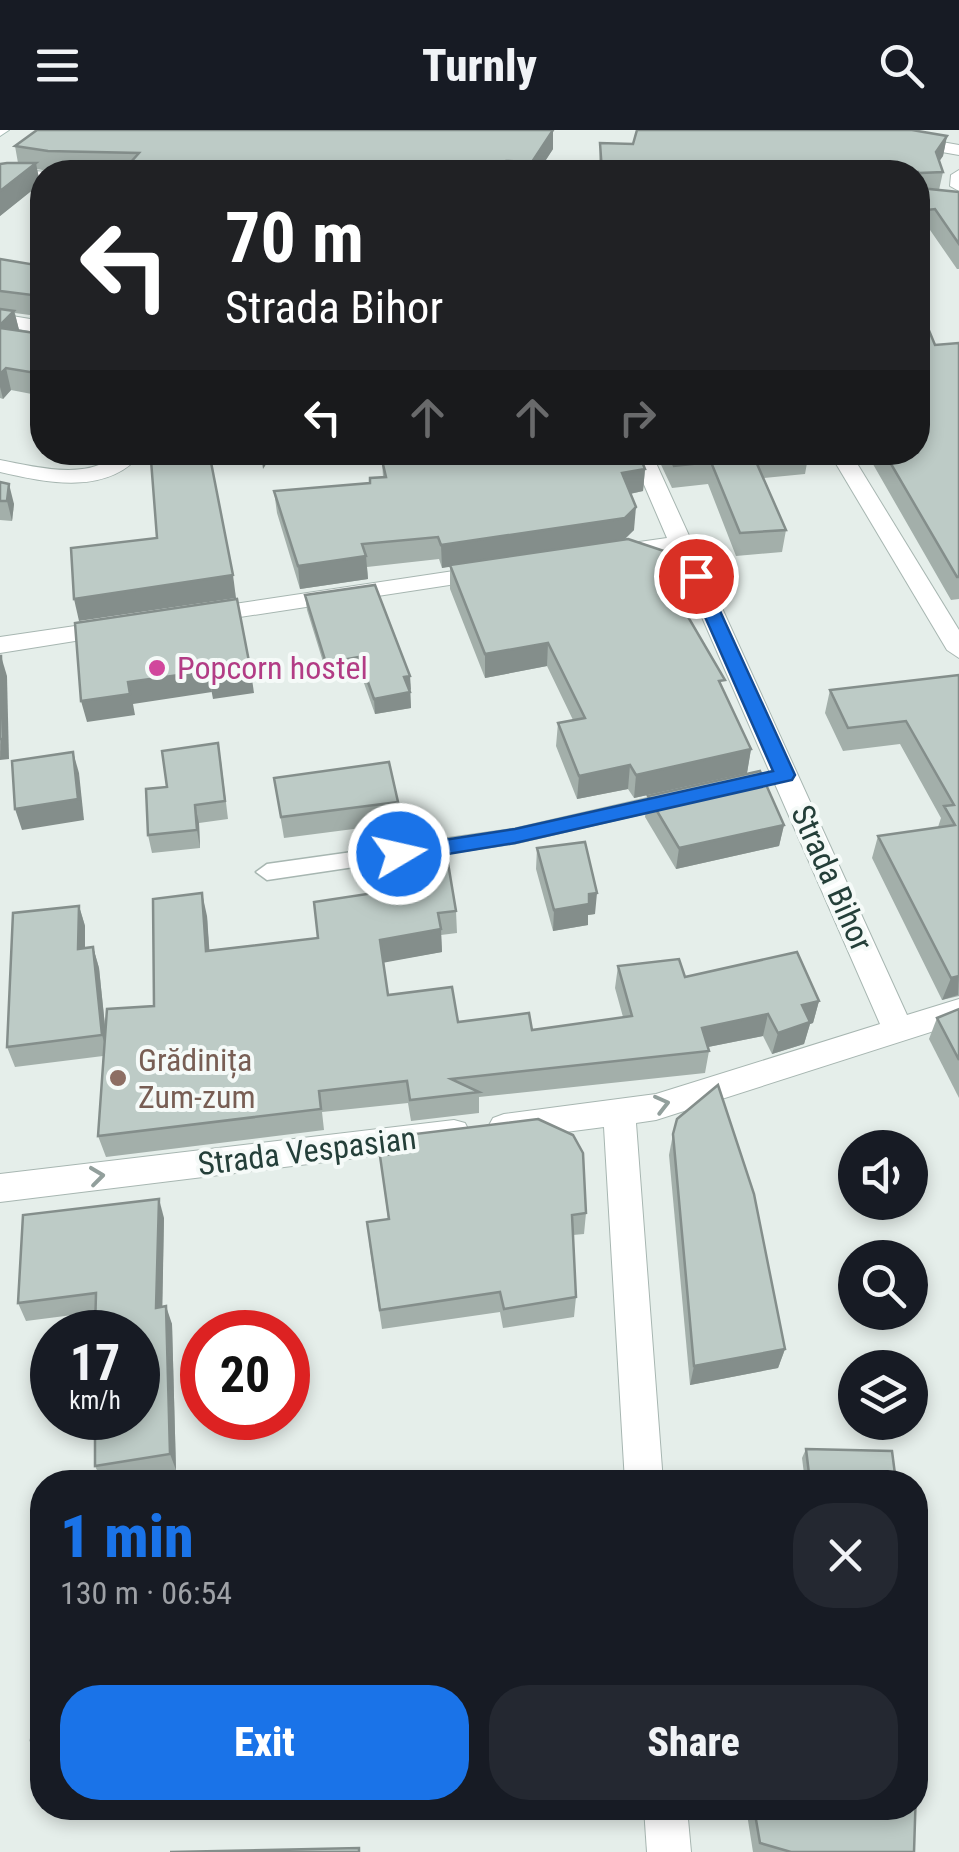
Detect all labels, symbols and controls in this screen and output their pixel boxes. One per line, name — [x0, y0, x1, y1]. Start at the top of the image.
icon: menu — [30, 38, 85, 93]
icon: search — [874, 38, 929, 93]
text: Turnly — [422, 39, 537, 92]
text: 70 m — [225, 197, 364, 279]
icon: left — [60, 200, 190, 330]
text: Strada Bihor — [225, 281, 443, 334]
icon: left — [295, 390, 350, 445]
icon: ahead — [400, 390, 455, 445]
icon: ahead — [505, 390, 560, 445]
icon: right — [610, 390, 665, 445]
pin — [654, 534, 739, 619]
icon: arrive — [669, 549, 724, 604]
place label: Popcorn hostel — [177, 649, 368, 687]
marker: Popcorn hostel — [146, 657, 168, 679]
street label: Strada Bihor — [783, 799, 881, 957]
position arrow — [347, 802, 451, 906]
place label: Grădinița Zum-zum — [138, 1041, 256, 1116]
marker: Grădinița Zum-zum — [107, 1067, 129, 1089]
one-way arrow — [653, 1095, 670, 1116]
street label: Strada Vespasian — [196, 1119, 418, 1183]
map controls — [838, 1130, 928, 1440]
button: sound — [838, 1130, 928, 1220]
one-way arrow — [89, 1166, 105, 1187]
button: search — [838, 1240, 928, 1330]
speed limit sign: 20 — [180, 1310, 310, 1440]
text: 17 — [70, 1334, 120, 1392]
button: layers — [838, 1350, 928, 1440]
text: km/h — [69, 1386, 121, 1415]
text: 1 min — [60, 1501, 194, 1572]
button: close — [793, 1503, 898, 1608]
text: 130 m · 06:54 — [60, 1574, 232, 1612]
button: Exit — [60, 1685, 469, 1800]
button: Share — [489, 1685, 898, 1800]

